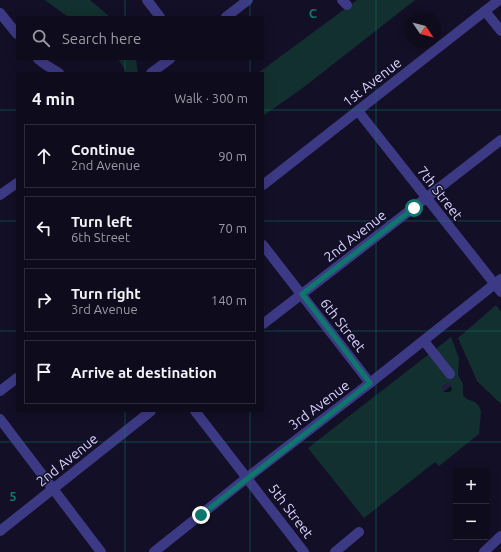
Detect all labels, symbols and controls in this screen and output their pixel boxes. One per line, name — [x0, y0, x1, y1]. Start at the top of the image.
text: C — [309, 6, 318, 20]
north arrow — [405, 12, 441, 48]
search box — [16, 16, 264, 60]
icon: search — [30, 27, 52, 49]
text: Search here — [62, 30, 141, 47]
street label: 1st Avenue — [340, 54, 404, 110]
text: 4 min — [32, 89, 75, 108]
text: Walk · 300 m — [174, 91, 248, 105]
text: Continue — [71, 141, 135, 158]
icon: ahead — [33, 145, 55, 167]
text: 90 m — [218, 149, 247, 163]
text: 2nd Avenue — [71, 158, 140, 172]
street label: 7th Street — [414, 163, 466, 223]
route start — [405, 199, 423, 217]
street label: 2nd Avenue — [321, 207, 389, 265]
text: Turn left — [71, 213, 132, 230]
icon: left — [33, 217, 55, 239]
text: 70 m — [218, 221, 247, 235]
text: 6th Street — [71, 230, 130, 244]
text: Turn right — [71, 285, 141, 302]
icon: right — [33, 289, 55, 311]
text: 140 m — [211, 293, 247, 307]
street label: 6th Street — [317, 295, 369, 355]
text: 3rd Avenue — [71, 302, 138, 316]
icon: arrive — [33, 361, 55, 383]
text: Arrive at destination — [71, 364, 217, 381]
street label: 3rd Avenue — [286, 377, 352, 433]
street label: 2nd Avenue — [33, 430, 101, 490]
map controls — [453, 468, 489, 540]
button: + — [453, 468, 489, 504]
street label: 5th Street — [265, 481, 317, 542]
text: 5 — [9, 489, 17, 503]
button: − — [453, 504, 489, 540]
route end — [192, 506, 210, 524]

